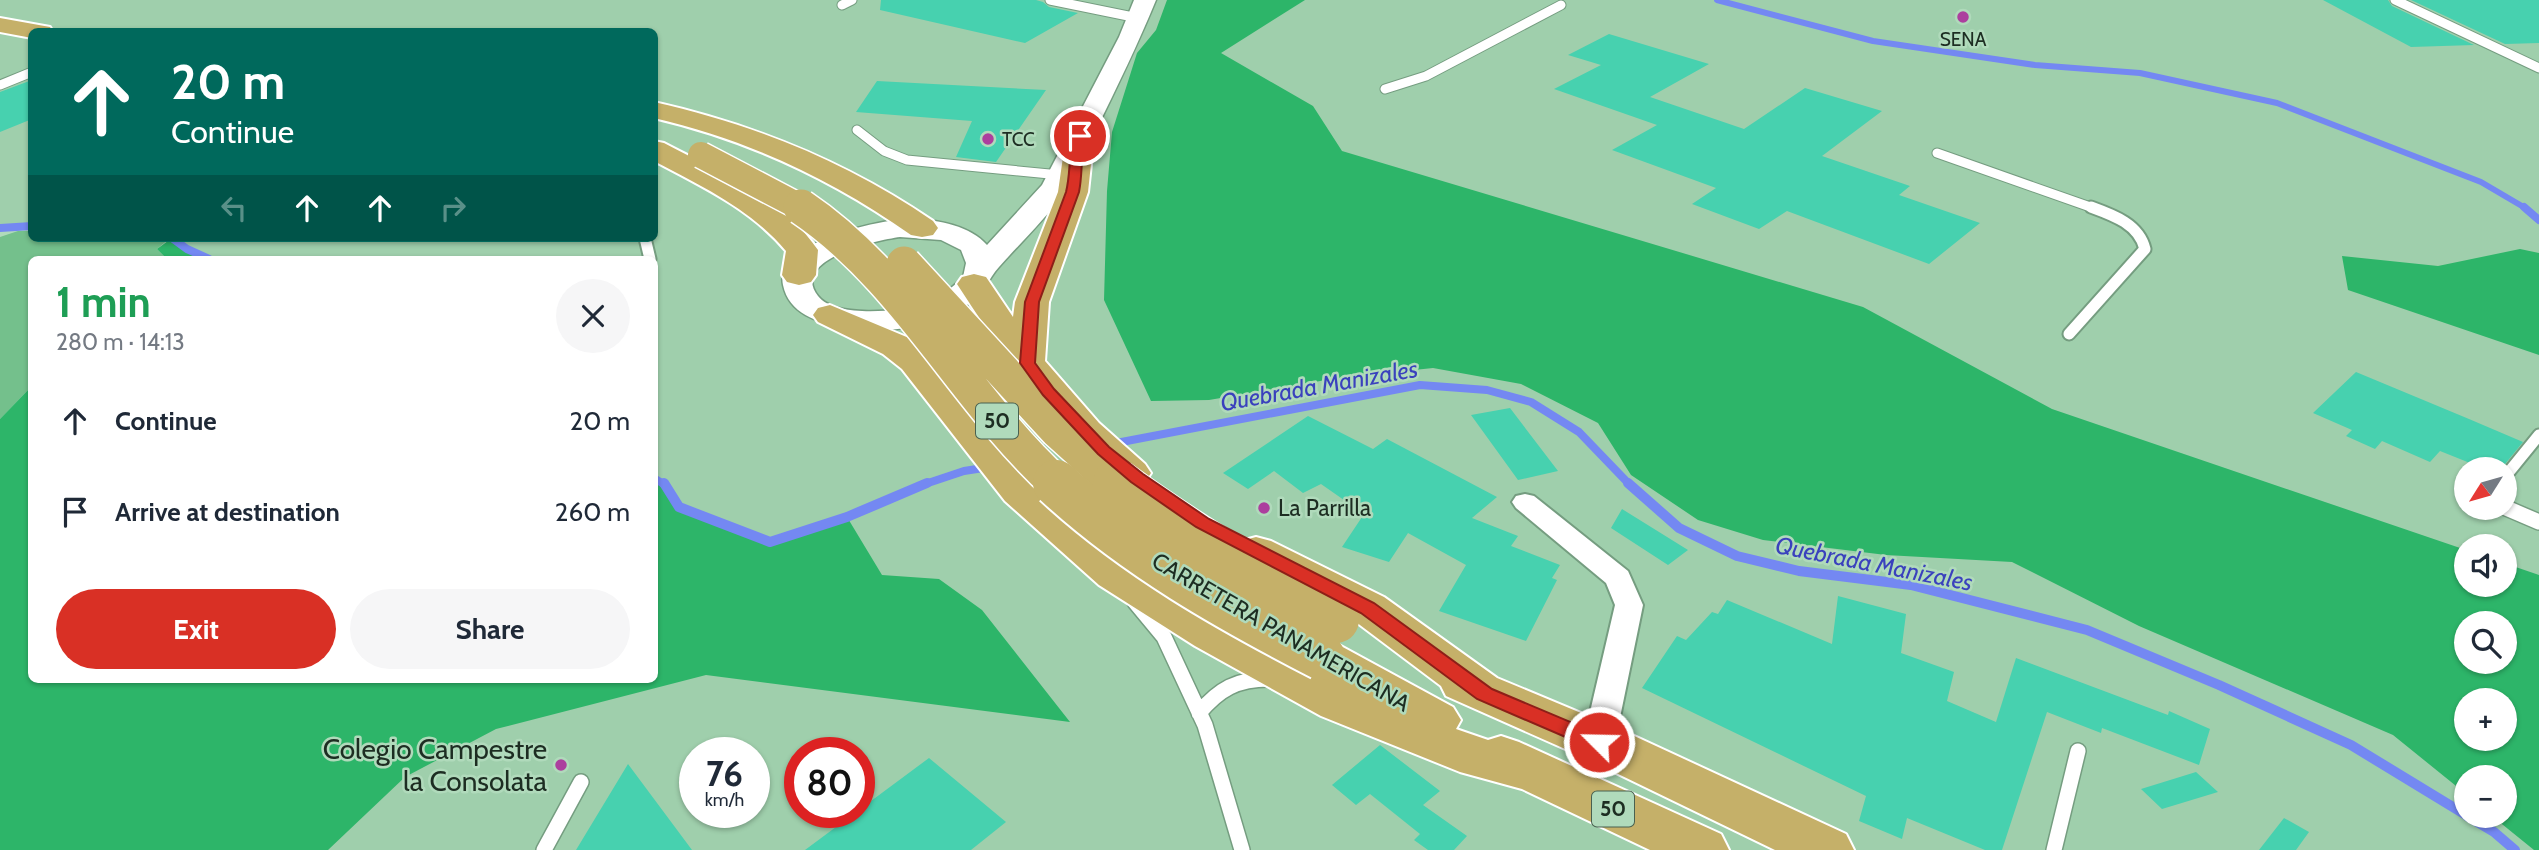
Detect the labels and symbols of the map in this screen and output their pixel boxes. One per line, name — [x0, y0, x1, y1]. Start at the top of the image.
marker: SENA — [1955, 9, 1971, 25]
place label: SENA — [1940, 28, 1987, 51]
pin — [1050, 106, 1110, 166]
place label: TCC — [1002, 128, 1035, 151]
marker: TCC — [980, 131, 996, 147]
water label: Quebrada Manizales — [1218, 354, 1420, 417]
road number: 50 — [976, 404, 1018, 438]
north arrow — [2454, 457, 2516, 520]
place label: La Parrilla — [1278, 494, 1371, 522]
marker: La Parrilla — [1256, 500, 1272, 516]
water label: Quebrada Manizales — [1773, 530, 1975, 597]
street label: CARRETERA PANAMERICANA — [1147, 546, 1415, 718]
position arrow — [1562, 705, 1636, 779]
place label: Colegio Campestre la Consolata — [323, 732, 548, 798]
speed limit sign: 80 — [784, 737, 875, 828]
marker: Colegio Campestre la Consolata — [553, 757, 569, 773]
road number: 50 — [1592, 792, 1634, 826]

